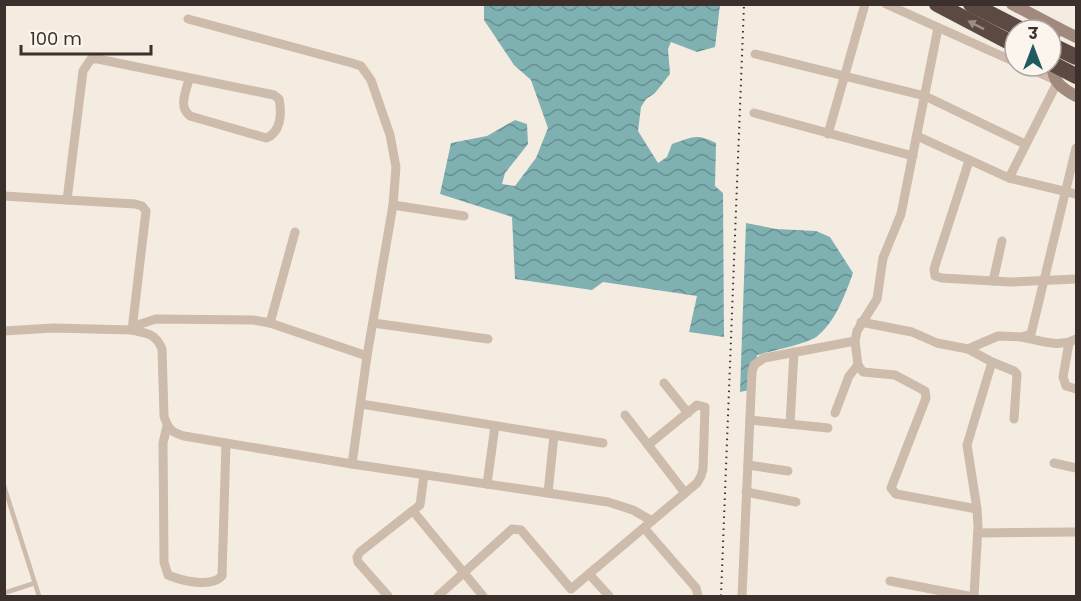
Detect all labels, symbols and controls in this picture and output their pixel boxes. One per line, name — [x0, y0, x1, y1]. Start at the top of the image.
scale bar — [21, 18, 152, 56]
north arrow — [1003, 18, 1063, 78]
one-way arrow — [967, 20, 985, 30]
text: उ — [1027, 22, 1038, 45]
text: 100 m — [30, 26, 82, 51]

